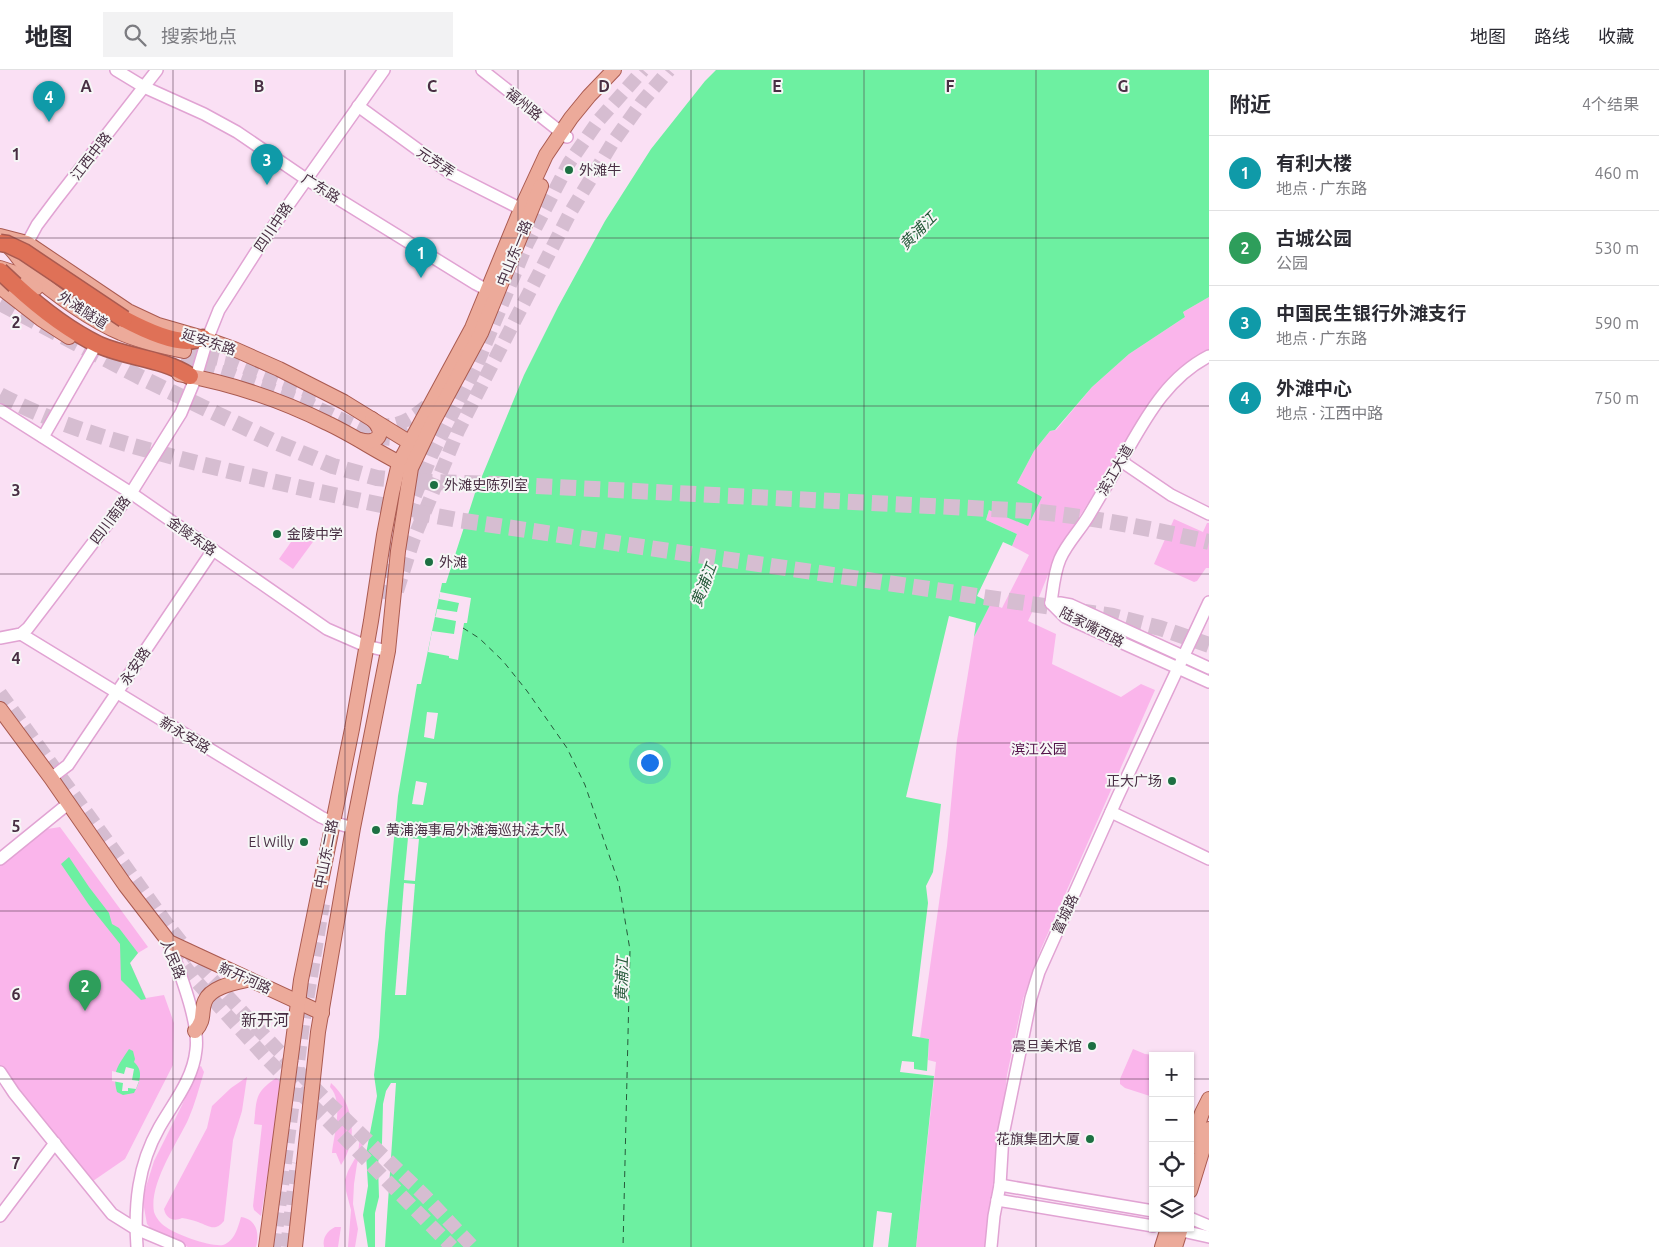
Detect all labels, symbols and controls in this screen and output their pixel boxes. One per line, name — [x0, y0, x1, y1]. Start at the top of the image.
search box — [103, 12, 453, 57]
icon: search — [121, 21, 149, 49]
text: 地图 — [25, 23, 73, 50]
text: 搜索地点 — [161, 25, 237, 47]
text: 地图 — [1470, 26, 1506, 46]
text: 路线 — [1534, 26, 1570, 46]
text: 收藏 — [1598, 26, 1634, 46]
text: A — [80, 77, 92, 95]
text: B — [254, 77, 264, 95]
text: C — [427, 77, 437, 95]
text: D — [598, 77, 610, 95]
text: E — [772, 77, 782, 95]
text: F — [946, 77, 955, 95]
text: G — [1117, 77, 1129, 95]
pin: 4 — [33, 81, 65, 122]
street label: 福州路 — [503, 85, 545, 123]
text: 附近 — [1229, 92, 1271, 116]
text: 4个结果 — [1582, 95, 1639, 113]
street label: 江西中路 — [67, 129, 115, 183]
pin: 3 — [251, 144, 283, 185]
street label: 元芳弄 — [414, 144, 458, 180]
text: 1 — [11, 145, 21, 163]
text: 有利大楼 — [1276, 152, 1352, 174]
place label: 外滩牛 — [579, 162, 621, 178]
marker: 外滩牛 — [563, 164, 575, 176]
text: 1 — [1240, 164, 1250, 182]
text: 460 m — [1594, 164, 1639, 182]
street label: 广东路 — [299, 170, 343, 206]
text: 地点 · 广东路 — [1276, 179, 1367, 197]
street label: 四川中路 — [251, 199, 295, 255]
water label: 黄浦江 — [896, 207, 941, 253]
street label: 中山东一路 — [493, 218, 535, 288]
text: 古城公园 — [1276, 227, 1352, 249]
pin: 1 — [405, 237, 437, 278]
text: 2 — [1240, 239, 1250, 257]
text: 530 m — [1594, 239, 1639, 257]
text: 公园 — [1276, 254, 1308, 272]
street label: 外滩隧道 — [55, 288, 111, 332]
text: 中国民生银行外滩支行 — [1276, 302, 1466, 324]
text: 2 — [11, 313, 21, 331]
text: 3 — [1240, 314, 1250, 332]
text: 590 m — [1594, 314, 1639, 332]
street label: 延安东路 — [180, 326, 238, 358]
text: 地点 · 广东路 — [1276, 329, 1367, 347]
text: 外滩中心 — [1276, 377, 1352, 399]
text: 4 — [1240, 389, 1250, 407]
text: 750 m — [1594, 389, 1639, 407]
text: 地点 · 江西中路 — [1276, 404, 1383, 422]
street label: 滨江大道 — [1094, 442, 1136, 498]
place label: 外滩史陈列室 — [444, 477, 528, 493]
marker: 外滩史陈列室 — [428, 479, 440, 491]
text: 3 — [11, 481, 21, 499]
street label: 四川南路 — [87, 493, 133, 547]
street label: 金陵东路 — [164, 513, 220, 559]
place label: 金陵中学 — [287, 526, 343, 542]
marker: 金陵中学 — [271, 528, 283, 540]
place label: 外滩 — [439, 554, 467, 570]
marker: 外滩 — [423, 556, 435, 568]
water label: 黄浦江 — [688, 559, 720, 609]
street label: 陆家嘴西路 — [1057, 604, 1127, 650]
street label: 永安路 — [117, 644, 153, 688]
text: 4 — [11, 649, 21, 667]
street label: 新永安路 — [157, 714, 213, 756]
park label: 滨江公园 — [1011, 741, 1067, 757]
your location — [637, 750, 663, 776]
place label: 正大广场 — [1106, 773, 1162, 789]
marker: 正大广场 — [1166, 775, 1178, 787]
text: 5 — [11, 817, 21, 835]
street label: 中山东二路 — [311, 818, 341, 890]
place label: 黄浦海事局外滩海巡执法大队 — [386, 822, 568, 838]
marker: 黄浦海事局外滩海巡执法大队 — [370, 824, 382, 836]
place label: El Willy — [249, 834, 294, 850]
marker: El Willy — [298, 836, 310, 848]
street label: 富城路 — [1049, 892, 1081, 936]
street label: 人民路 — [158, 937, 188, 981]
water label: 黄浦江 — [612, 954, 631, 1002]
street label: 新开河路 — [216, 959, 274, 997]
pin: 2 — [69, 970, 101, 1011]
text: 6 — [11, 985, 21, 1003]
district label: 新开河 — [241, 1011, 289, 1029]
place label: 震旦美术馆 — [1012, 1038, 1082, 1054]
marker: 震旦美术馆 — [1086, 1040, 1098, 1052]
map controls — [1149, 1052, 1194, 1232]
button: + — [1149, 1052, 1194, 1097]
button: − — [1149, 1097, 1194, 1142]
place label: 花旗集团大厦 — [996, 1131, 1080, 1147]
marker: 花旗集团大厦 — [1084, 1133, 1096, 1145]
button: locate — [1149, 1142, 1194, 1187]
text: 7 — [11, 1154, 21, 1172]
button: layers — [1149, 1187, 1194, 1232]

